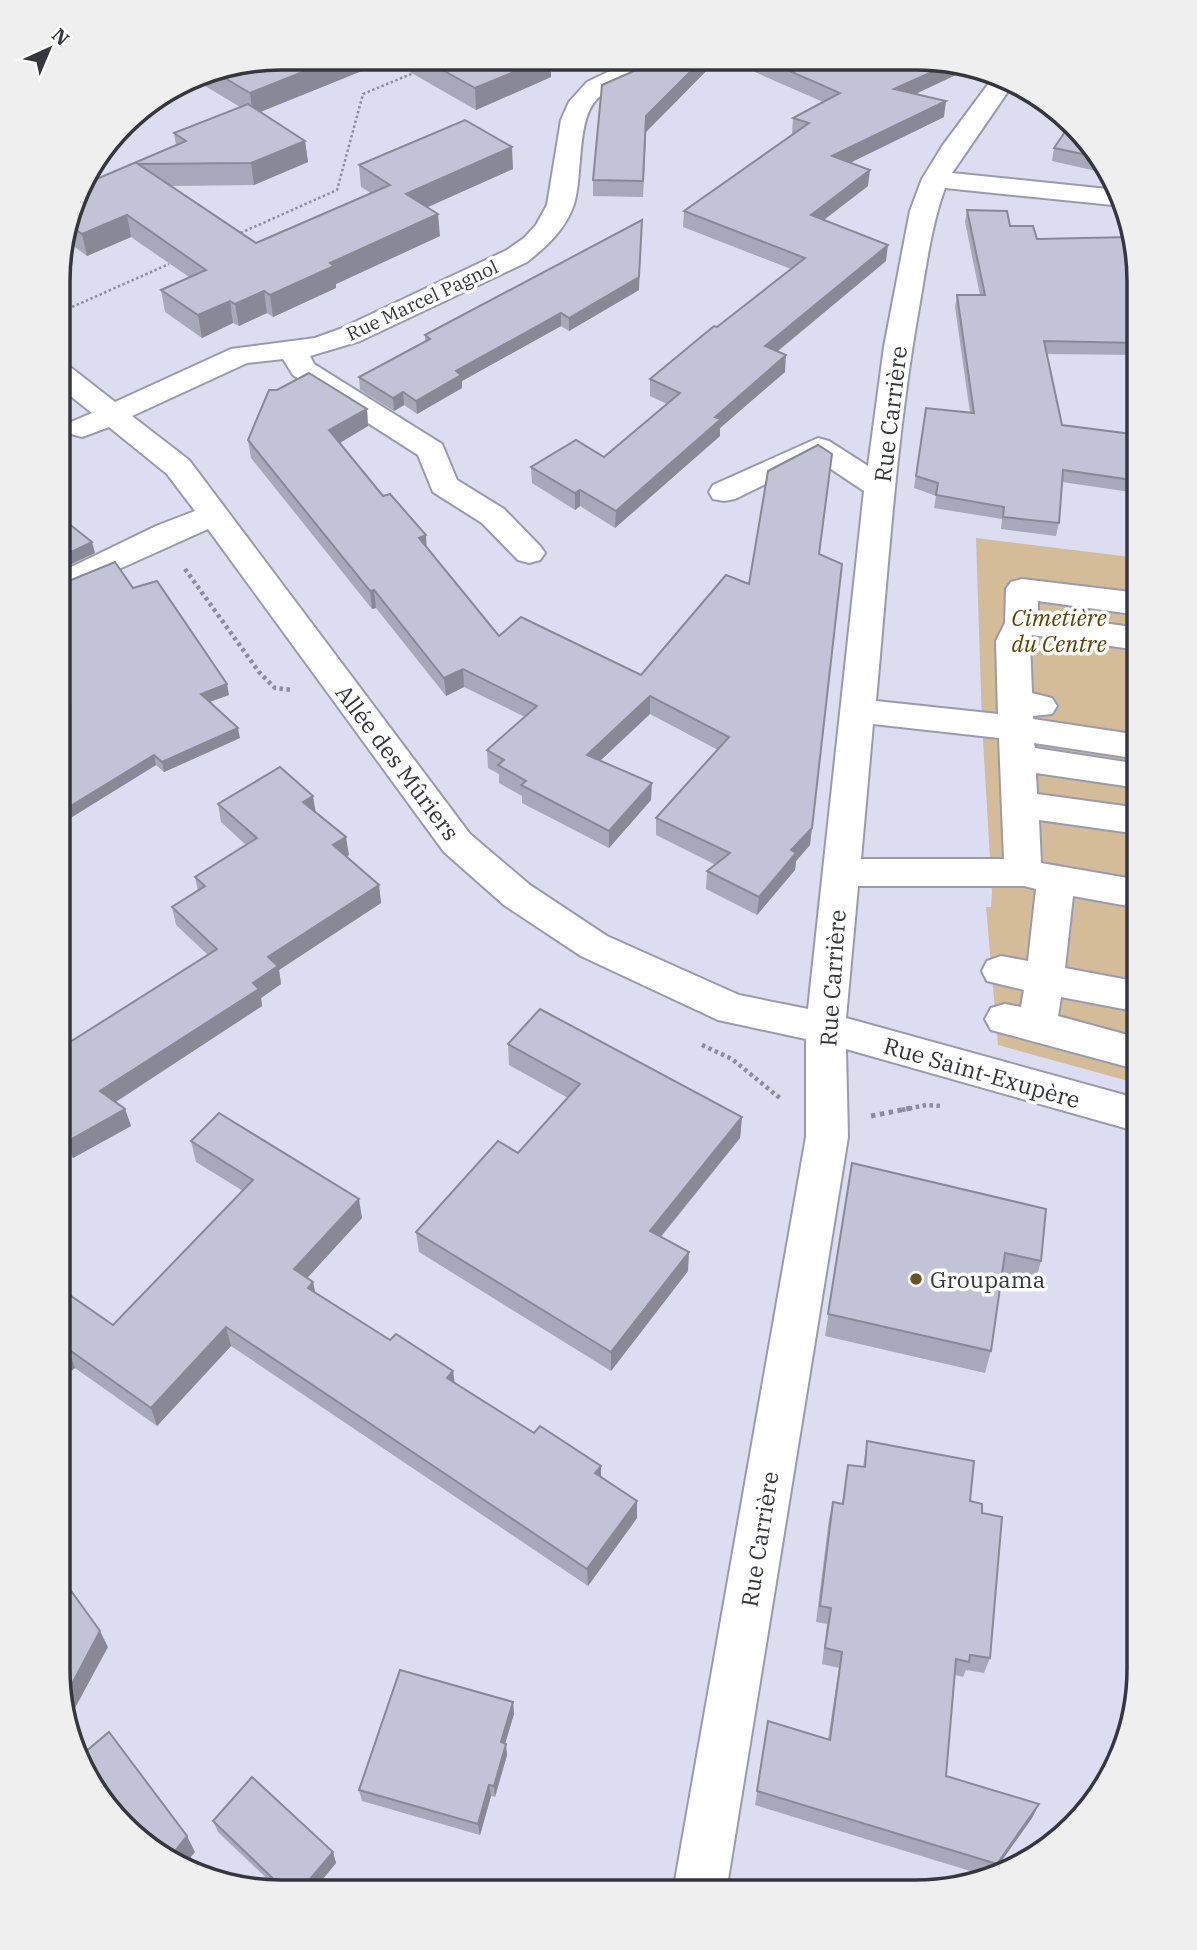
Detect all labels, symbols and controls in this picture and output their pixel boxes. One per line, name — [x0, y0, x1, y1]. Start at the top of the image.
north arrow — [14, 14, 84, 84]
text: N — [47, 23, 75, 51]
street label: Rue Marcel Pagnol — [342, 254, 502, 346]
street label: Rue Carrière — [867, 344, 913, 484]
park label: Cimetière du Centre — [1011, 602, 1107, 658]
street label: Allée des Mûriers — [330, 678, 466, 846]
street label: Rue Carrière — [812, 909, 852, 1047]
street label: Rue Saint-Exupère — [880, 1030, 1084, 1114]
place label: Groupama — [930, 1264, 1045, 1294]
marker: Groupama — [908, 1271, 924, 1287]
street label: Rue Carrière — [733, 1469, 785, 1609]

